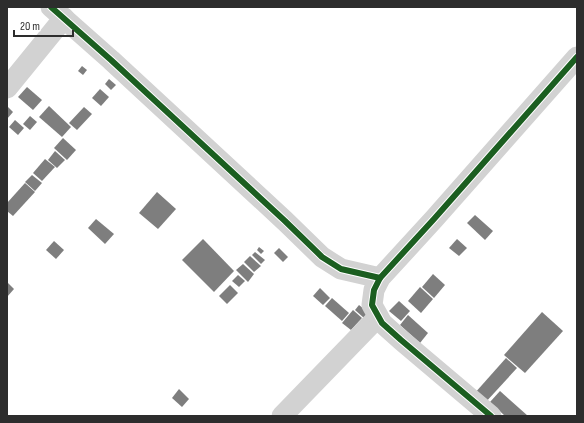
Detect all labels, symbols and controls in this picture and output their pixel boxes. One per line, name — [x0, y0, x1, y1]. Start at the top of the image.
scale bar — [14, 12, 73, 38]
text: 20 m — [20, 19, 40, 34]

